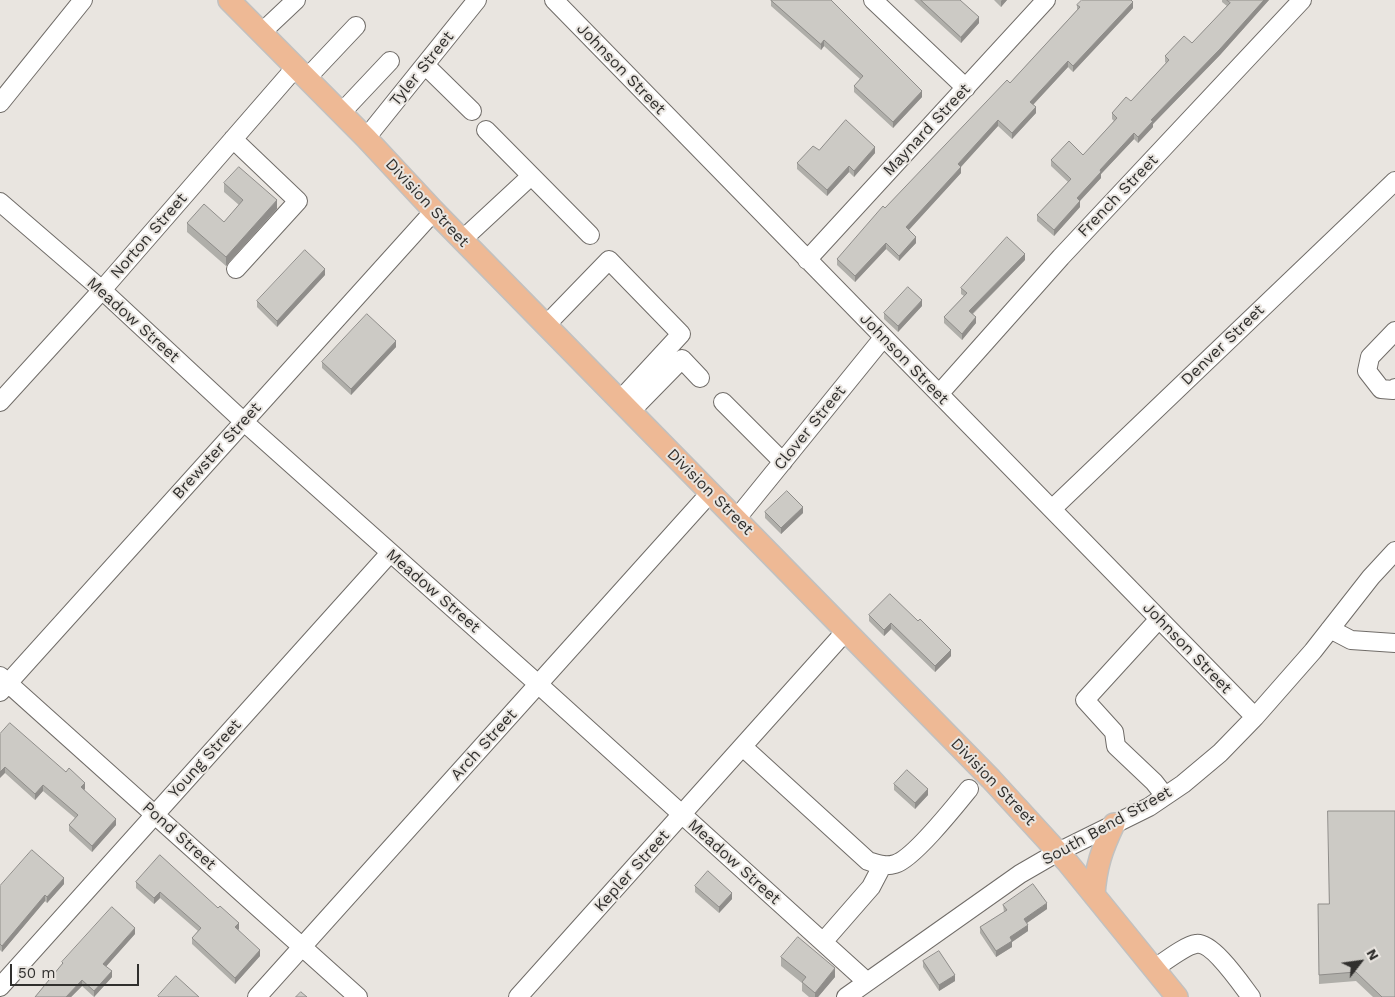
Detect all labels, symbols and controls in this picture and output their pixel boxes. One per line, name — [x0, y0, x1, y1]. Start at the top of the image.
street label: Johnson Street — [572, 19, 670, 119]
street label: Tyler Street — [386, 28, 458, 110]
street label: Maynard Street — [879, 80, 975, 180]
street label: French Street — [1074, 151, 1162, 241]
street label: Division Street — [381, 155, 473, 251]
street label: Norton Street — [107, 189, 191, 283]
street label: Meadow Street — [83, 273, 183, 367]
street label: Denver Street — [1177, 301, 1269, 389]
street label: Johnson Street — [855, 309, 953, 409]
street label: Clover Street — [770, 382, 850, 474]
street label: Brewster Street — [169, 399, 265, 503]
street label: Division Street — [663, 445, 757, 539]
street label: Meadow Street — [382, 545, 484, 637]
street label: Johnson Street — [1138, 598, 1236, 698]
street label: Arch Street — [447, 705, 521, 785]
street label: Young Street — [165, 716, 245, 802]
street label: Division Street — [946, 734, 1040, 830]
street label: South Bend Street — [1039, 782, 1175, 870]
street label: Pond Street — [138, 798, 220, 874]
street label: Meadow Street — [684, 815, 784, 909]
street label: Kepler Street — [590, 826, 674, 916]
north arrow — [1335, 937, 1385, 987]
text: N — [1363, 946, 1383, 963]
scale bar — [12, 954, 141, 986]
text: 50 m — [18, 964, 55, 982]

